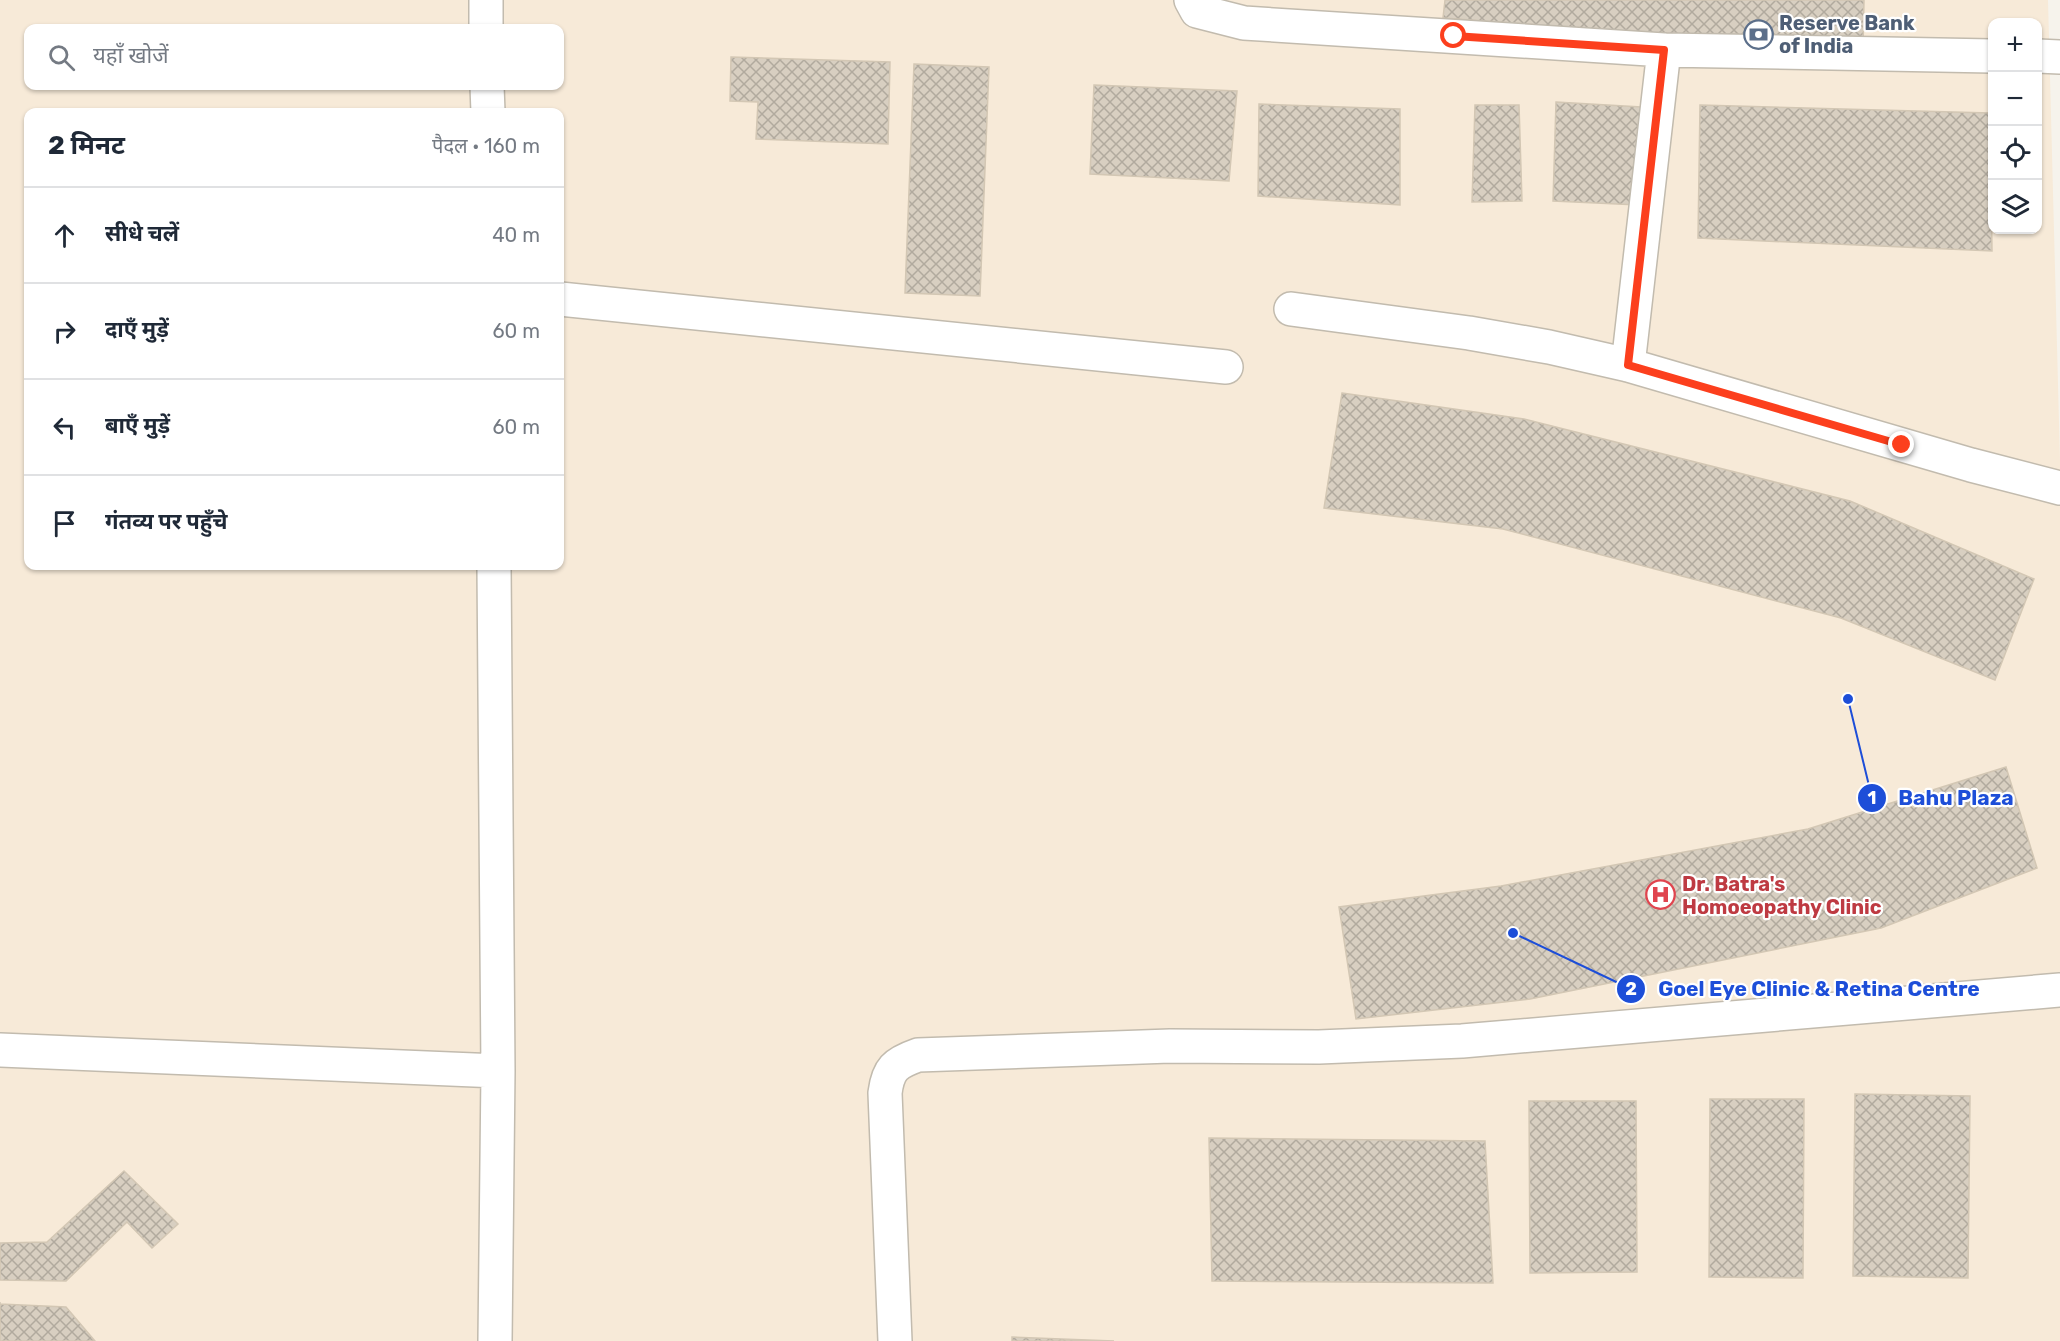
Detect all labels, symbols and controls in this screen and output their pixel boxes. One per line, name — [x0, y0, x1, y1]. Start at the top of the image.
place label: Reserve Bank of India — [1779, 11, 1915, 58]
bank icon: Reserve Bank of India — [1742, 18, 1774, 50]
map controls — [1988, 18, 2042, 234]
button: + — [1988, 18, 2042, 72]
route start — [1440, 22, 1466, 48]
search box — [24, 24, 564, 90]
icon: search — [45, 41, 78, 74]
text: यहाँ खोजें — [93, 42, 169, 69]
button: − — [1988, 72, 2042, 126]
button: locate — [1988, 126, 2042, 180]
text: 2 मिनट — [48, 130, 125, 161]
text: पैदल · 160 m — [432, 134, 540, 158]
button: layers — [1988, 180, 2042, 234]
icon: ahead — [48, 219, 81, 252]
text: सीधे चलें — [105, 220, 179, 247]
text: 40 m — [492, 223, 540, 247]
icon: right — [48, 315, 81, 348]
text: दाएँ मुड़ें — [105, 316, 169, 343]
text: 60 m — [493, 319, 540, 343]
icon: left — [48, 411, 81, 444]
text: बाएँ मुड़ें — [105, 412, 170, 439]
text: 60 m — [493, 415, 540, 439]
route end — [1888, 431, 1914, 457]
icon: arrive — [48, 507, 81, 540]
text: गंतव्य पर पहुँचे — [105, 508, 227, 535]
callout: Bahu Plaza — [1857, 778, 2026, 817]
text: Bahu Plaza — [1898, 785, 2014, 810]
text: 1 — [1868, 787, 1876, 809]
place label: Dr. Batra's Homoeopathy Clinic — [1682, 872, 1882, 919]
hospital icon: Dr. Batra's Homoeopathy Clinic — [1645, 879, 1677, 911]
callout: Goel Eye Clinic & Retina Centre — [1616, 969, 1991, 1008]
text: Goel Eye Clinic & Retina Centre — [1658, 976, 1980, 1001]
text: 2 — [1625, 978, 1637, 1000]

